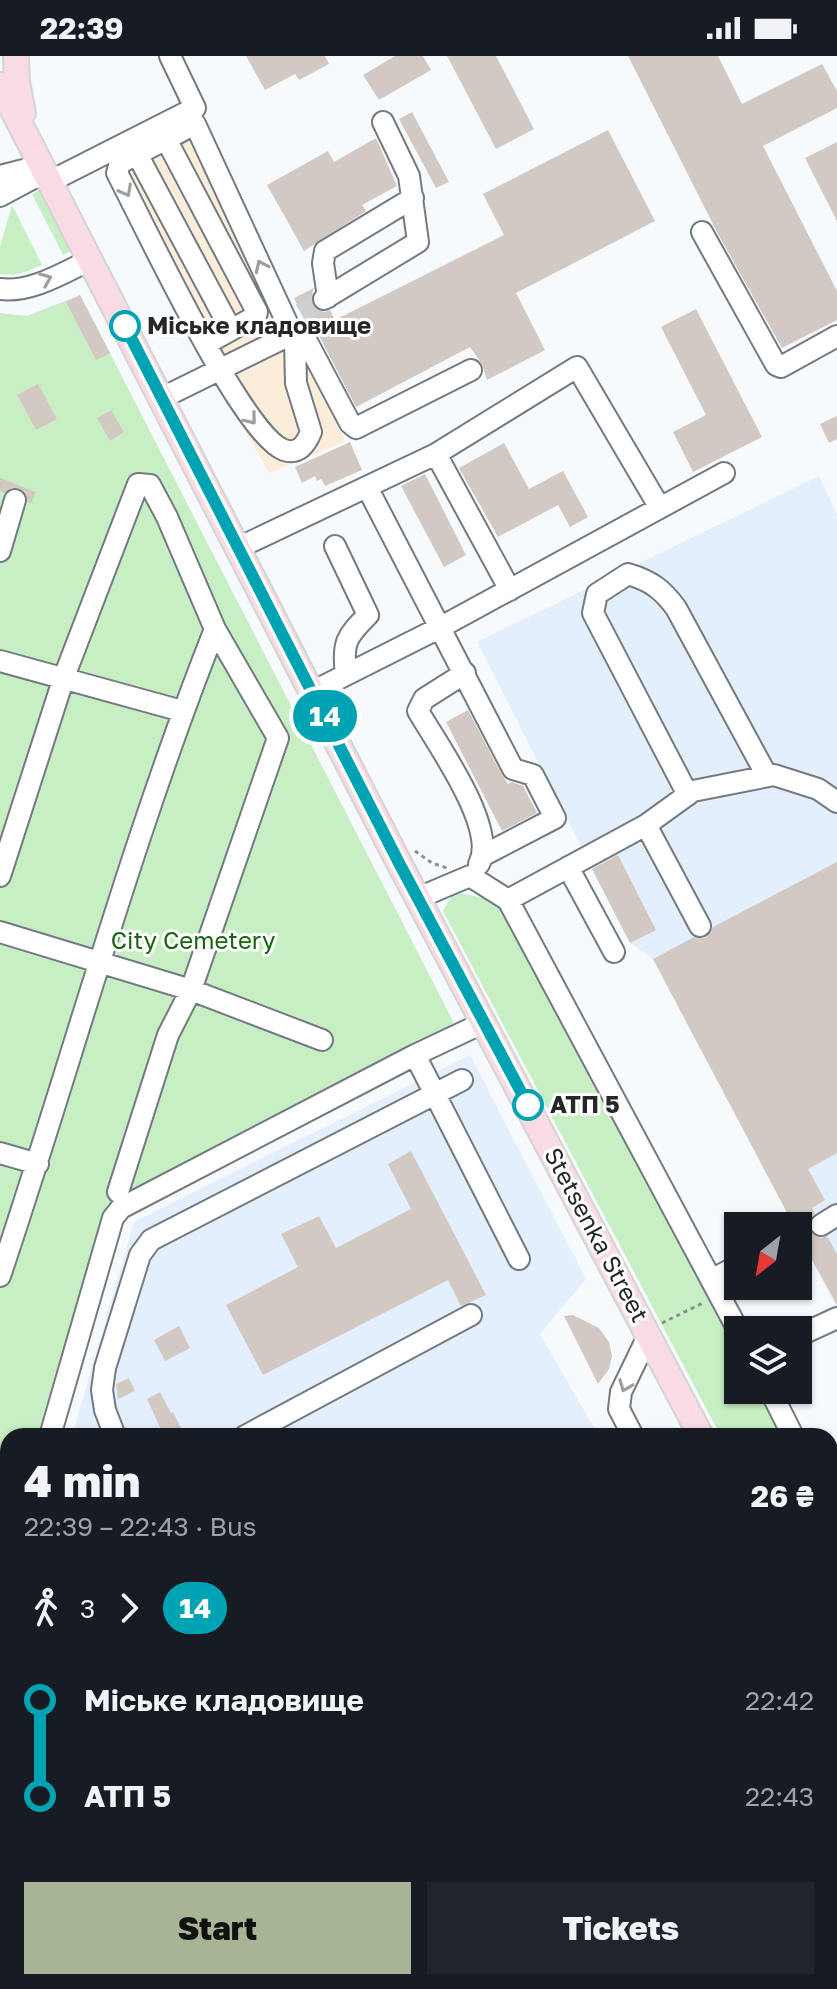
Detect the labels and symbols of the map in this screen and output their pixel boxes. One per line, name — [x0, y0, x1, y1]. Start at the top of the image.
one-way arrow — [117, 182, 132, 197]
one-way arrow — [255, 259, 271, 274]
one-way arrow — [38, 273, 52, 289]
place label: Міське кладовище — [147, 310, 371, 339]
marker: Міське кладовище — [110, 311, 140, 341]
one-way arrow — [241, 410, 256, 424]
line badge: 14 — [289, 690, 361, 742]
park label: City Cemetery — [111, 925, 275, 954]
place label: АТП 5 — [550, 1089, 620, 1118]
marker: АТП 5 — [513, 1090, 543, 1120]
street label: Stetsenka Street — [539, 1142, 656, 1326]
north arrow — [724, 1212, 812, 1300]
one-way arrow — [618, 1378, 635, 1392]

